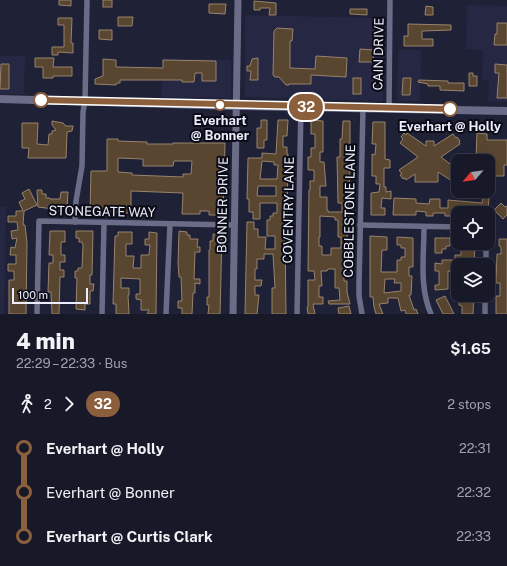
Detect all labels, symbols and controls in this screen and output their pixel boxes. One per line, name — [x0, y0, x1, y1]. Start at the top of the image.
street label: CAIN DRIVE — [370, 17, 387, 91]
unlabelled marker — [33, 92, 49, 108]
line badge: 32 — [288, 94, 324, 120]
marker: Everhart @ Bonner — [214, 99, 226, 111]
text: 32 — [297, 99, 315, 115]
marker: Everhart @ Holly — [442, 101, 458, 117]
place label: Everhart @ Bonner — [191, 113, 250, 143]
place label: Everhart @ Holly — [399, 119, 502, 134]
street label: COBBLESTONE LANE — [341, 144, 358, 278]
north arrow — [451, 154, 495, 198]
map controls — [451, 154, 495, 302]
street label: COVENTRY LANE — [280, 156, 297, 264]
street label: BONNER DRIVE — [214, 157, 231, 253]
street label: STONEGATE WAY — [48, 203, 156, 220]
button: locate — [451, 206, 495, 250]
button: layers — [451, 258, 495, 302]
scale bar — [12, 286, 88, 305]
text: 100 m — [18, 289, 48, 301]
text: 4 min — [16, 328, 75, 354]
text: $1.65 — [450, 340, 491, 357]
text: 22:29 – 22:33 · Bus — [16, 356, 127, 371]
icon: walk — [16, 393, 38, 415]
icon: forward — [58, 393, 80, 415]
text: 32 — [94, 396, 112, 412]
text: 2 — [44, 397, 52, 412]
text: 2 stops — [447, 397, 491, 412]
text: Everhart @ Holly — [46, 440, 164, 457]
text: 22:31 — [459, 441, 491, 456]
text: Everhart @ Bonner — [46, 484, 175, 501]
text: 22:32 — [457, 485, 491, 500]
text: Everhart @ Curtis Clark — [46, 528, 213, 545]
text: 22:33 — [456, 529, 491, 544]

